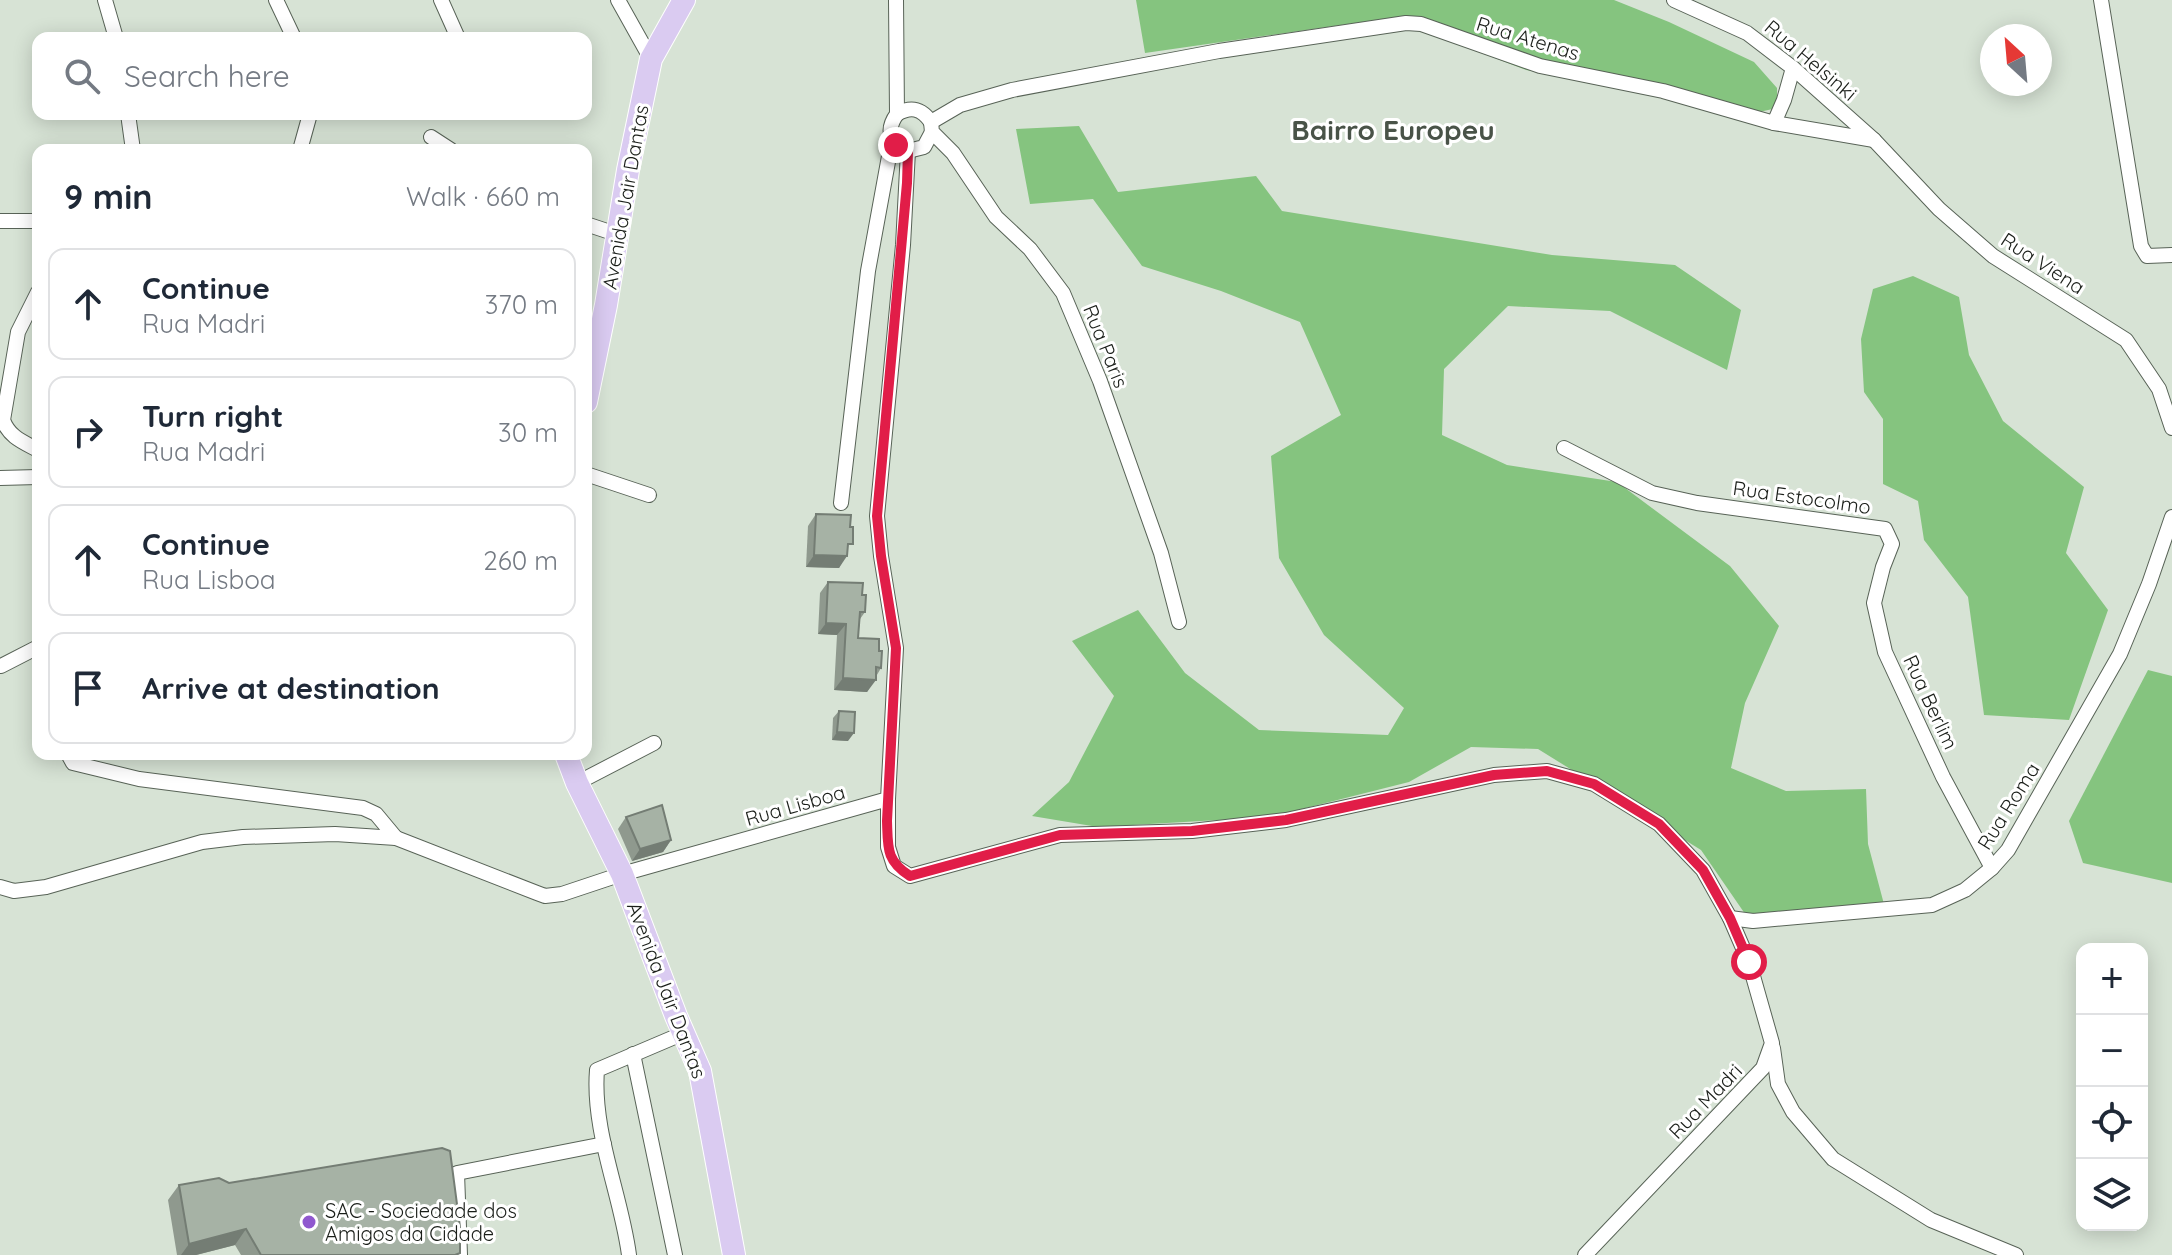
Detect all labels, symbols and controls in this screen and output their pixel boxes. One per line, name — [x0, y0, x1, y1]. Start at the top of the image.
street label: Rua Atenas — [1474, 11, 1582, 65]
street label: Rua Helsinki — [1760, 14, 1862, 106]
north arrow — [1980, 24, 2052, 96]
search box — [32, 32, 592, 120]
icon: search — [60, 54, 104, 98]
text: Search here — [124, 57, 290, 95]
street label: Avenida Jair Dantas — [596, 103, 654, 291]
district label: Bairro Europeu — [1291, 112, 1495, 147]
route end — [878, 127, 914, 163]
text: 9 min — [64, 175, 152, 218]
text: Walk · 660 m — [406, 180, 560, 213]
street label: Rua Viena — [1996, 227, 2090, 299]
text: Continue — [142, 269, 270, 307]
icon: ahead — [66, 282, 110, 326]
text: 370 m — [485, 288, 558, 321]
street label: Rua Paris — [1078, 301, 1134, 391]
text: Rua Madri — [142, 307, 265, 340]
text: Turn right — [142, 397, 283, 435]
icon: right — [66, 410, 110, 454]
text: 30 m — [498, 416, 558, 449]
text: Rua Madri — [142, 435, 265, 468]
street label: Rua Estocolmo — [1731, 475, 1873, 519]
text: Continue — [142, 525, 270, 563]
icon: ahead — [66, 538, 110, 582]
text: 260 m — [483, 544, 558, 577]
text: Rua Lisboa — [142, 563, 276, 596]
street label: Rua Berlim — [1898, 651, 1964, 753]
icon: arrive — [66, 666, 110, 710]
text: Arrive at destination — [142, 669, 440, 707]
street label: Rua Roma — [1971, 758, 2045, 854]
street label: Rua Lisboa — [742, 779, 848, 831]
street label: Avenida Jair Dantas — [622, 898, 712, 1082]
map controls — [2076, 943, 2148, 1231]
button: + — [2076, 943, 2148, 1015]
route start — [1731, 944, 1767, 980]
button: − — [2076, 1015, 2148, 1087]
street label: Rua Madri — [1663, 1058, 1747, 1144]
button: locate — [2076, 1087, 2148, 1159]
button: layers — [2076, 1159, 2148, 1231]
place label: SAC - Sociedade dos Amigos da Cidade — [325, 1198, 517, 1246]
marker: SAC - Sociedade dos Amigos da Cidade — [300, 1213, 318, 1231]

